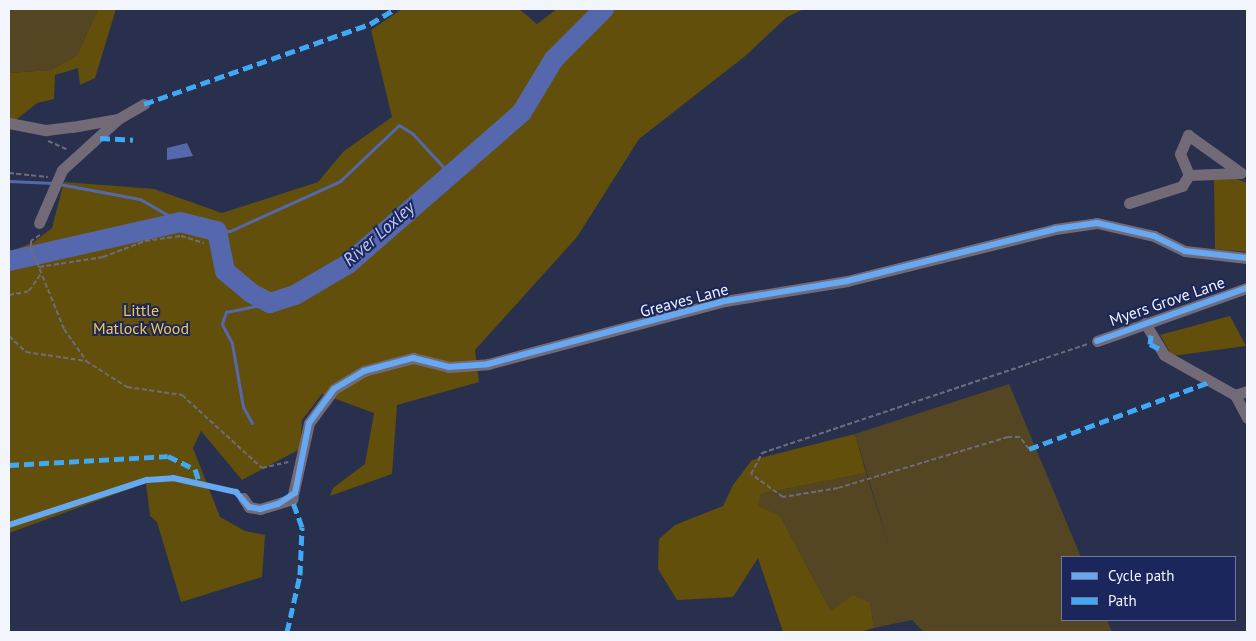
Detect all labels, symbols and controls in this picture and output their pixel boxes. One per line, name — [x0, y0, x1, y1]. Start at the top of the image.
water label: River Loxley — [339, 197, 419, 271]
street label: Myers Grove Lane — [1107, 272, 1227, 330]
street label: Greaves Lane — [638, 279, 730, 321]
park label: Little Matlock Wood — [93, 300, 189, 338]
legend — [1061, 556, 1236, 621]
text: Cycle path — [1108, 566, 1174, 585]
text: Path — [1108, 591, 1137, 610]

